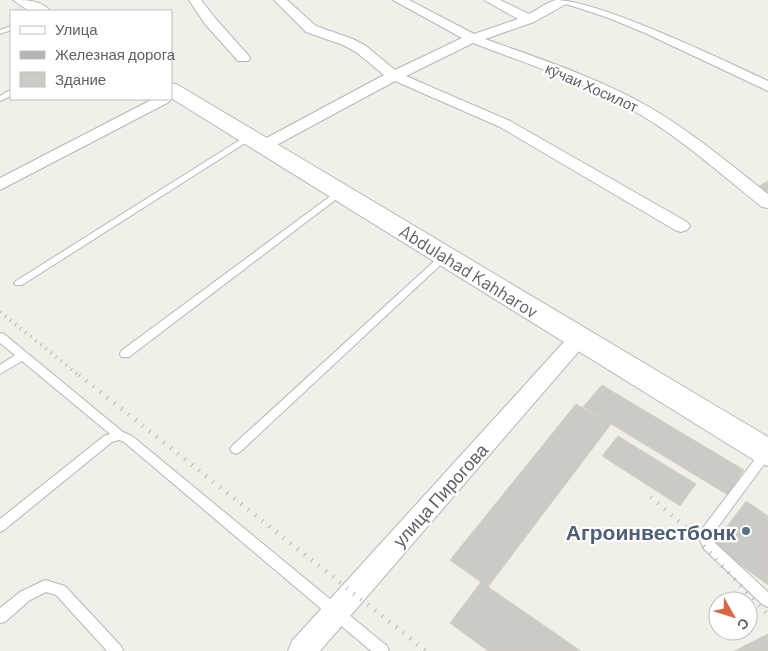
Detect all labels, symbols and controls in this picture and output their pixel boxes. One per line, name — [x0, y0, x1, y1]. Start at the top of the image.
legend — [10, 10, 172, 100]
text: Улица — [55, 20, 98, 38]
text: Железная дорога — [55, 45, 176, 63]
street label: кӯчаи Хосилот — [543, 59, 641, 115]
text: Здание — [55, 70, 106, 88]
street label: Abdulahad Kahharov — [396, 220, 543, 323]
street label: улица Пирогова — [388, 438, 493, 551]
place label: Агроинвестбонк — [566, 519, 736, 544]
marker: Агроинвестбонк — [740, 525, 752, 537]
north arrow — [708, 591, 758, 641]
text: С — [734, 615, 753, 634]

